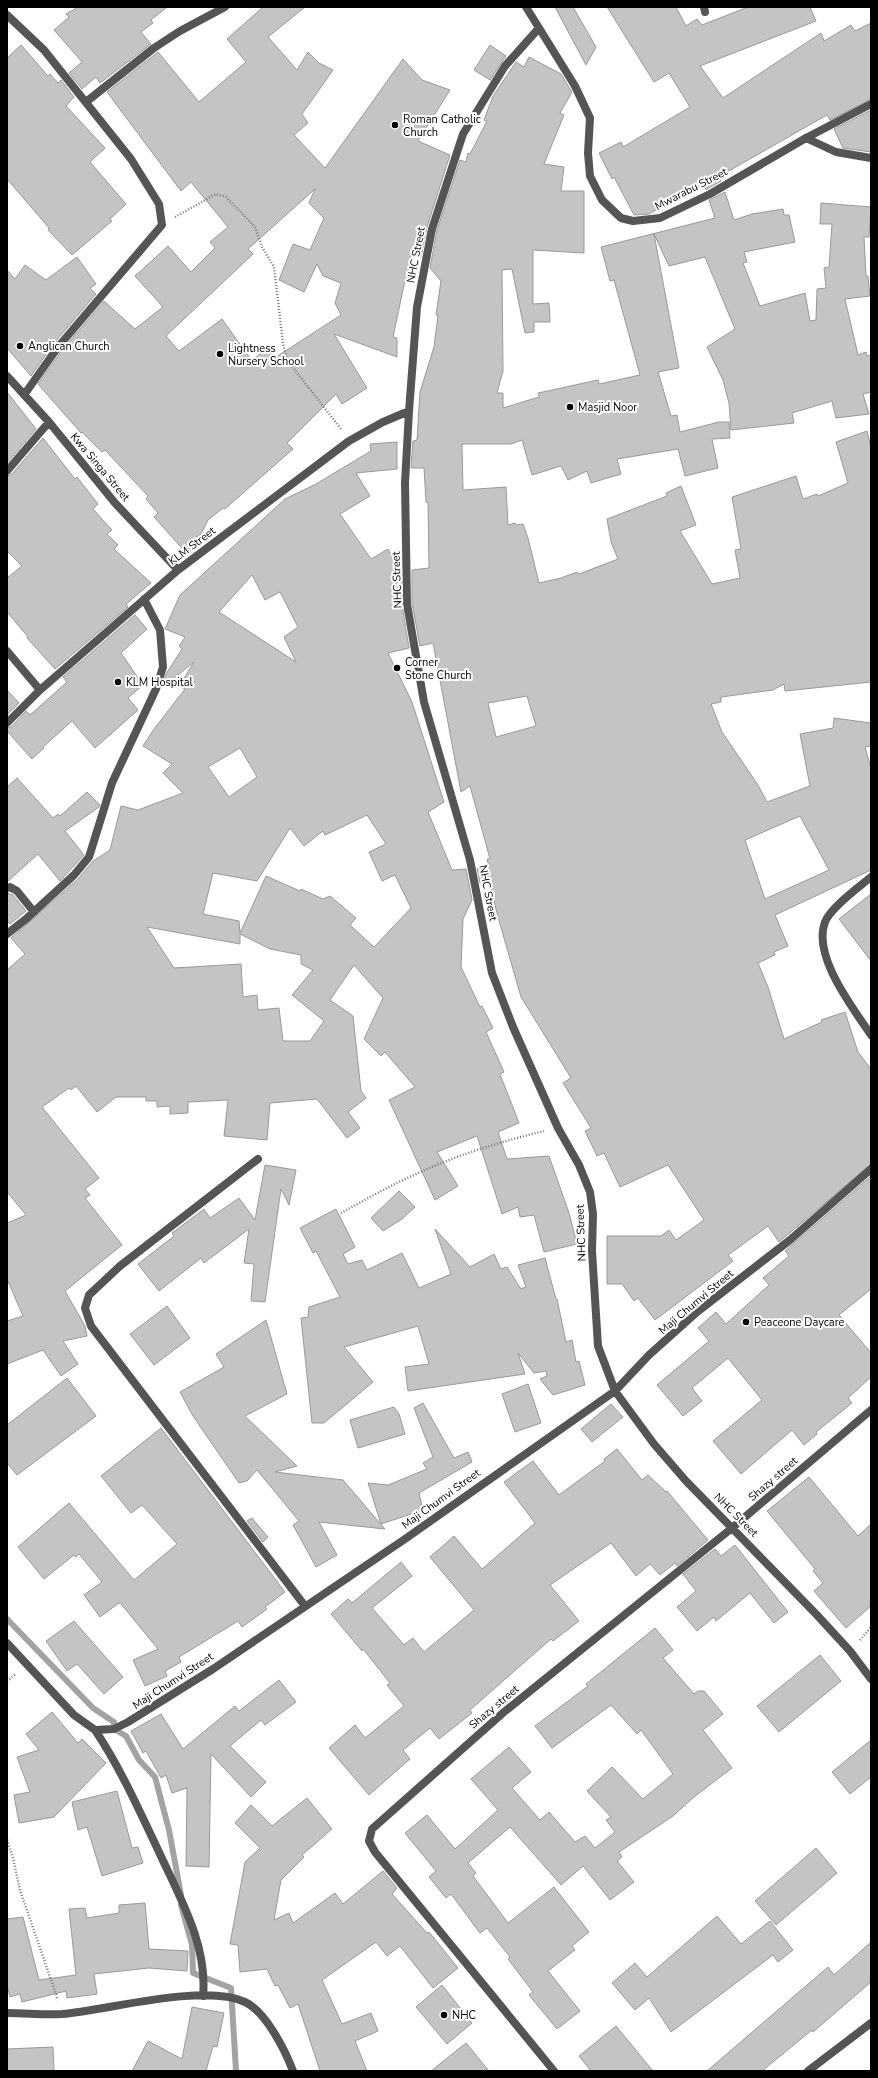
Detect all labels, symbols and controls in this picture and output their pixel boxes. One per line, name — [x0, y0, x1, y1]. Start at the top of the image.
place label: Roman Catholic Church — [403, 112, 481, 140]
marker: Roman Catholic Church — [390, 120, 400, 130]
street label: Mwarabu Street — [652, 164, 730, 214]
street label: NHC Street — [403, 226, 429, 284]
place label: Anglican Church — [28, 339, 110, 354]
marker: Anglican Church — [15, 341, 25, 351]
place label: Lightness Nursery School — [228, 341, 304, 369]
marker: Lightness Nursery School — [215, 349, 225, 359]
place label: Masjid Noor — [578, 400, 637, 415]
marker: Masjid Noor — [565, 402, 575, 412]
street label: Kwa Singa Street — [67, 430, 133, 505]
street label: KLM Street — [165, 523, 219, 569]
street label: NHC Street — [389, 551, 405, 609]
place label: Corner Stone Church — [405, 655, 472, 683]
marker: Corner Stone Church — [392, 663, 402, 673]
place label: KLM Hospital — [126, 675, 194, 690]
marker: KLM Hospital — [113, 677, 123, 687]
street label: NHC Street — [475, 864, 501, 922]
street label: NHC Street — [573, 1204, 589, 1262]
street label: Maji Chumvi Street — [655, 1266, 737, 1338]
place label: Peaceone Daycare — [754, 1315, 845, 1330]
marker: Peaceone Daycare — [741, 1317, 751, 1327]
street label: Shazy street — [745, 1453, 801, 1505]
street label: Maji Chumvi Street — [399, 1465, 483, 1533]
street label: NHC Street — [711, 1490, 761, 1540]
street label: Maji Chumvi Street — [130, 1649, 216, 1713]
street label: Shazy street — [466, 1682, 522, 1732]
place label: NHC — [452, 2008, 476, 2023]
marker: NHC — [439, 2010, 449, 2020]

